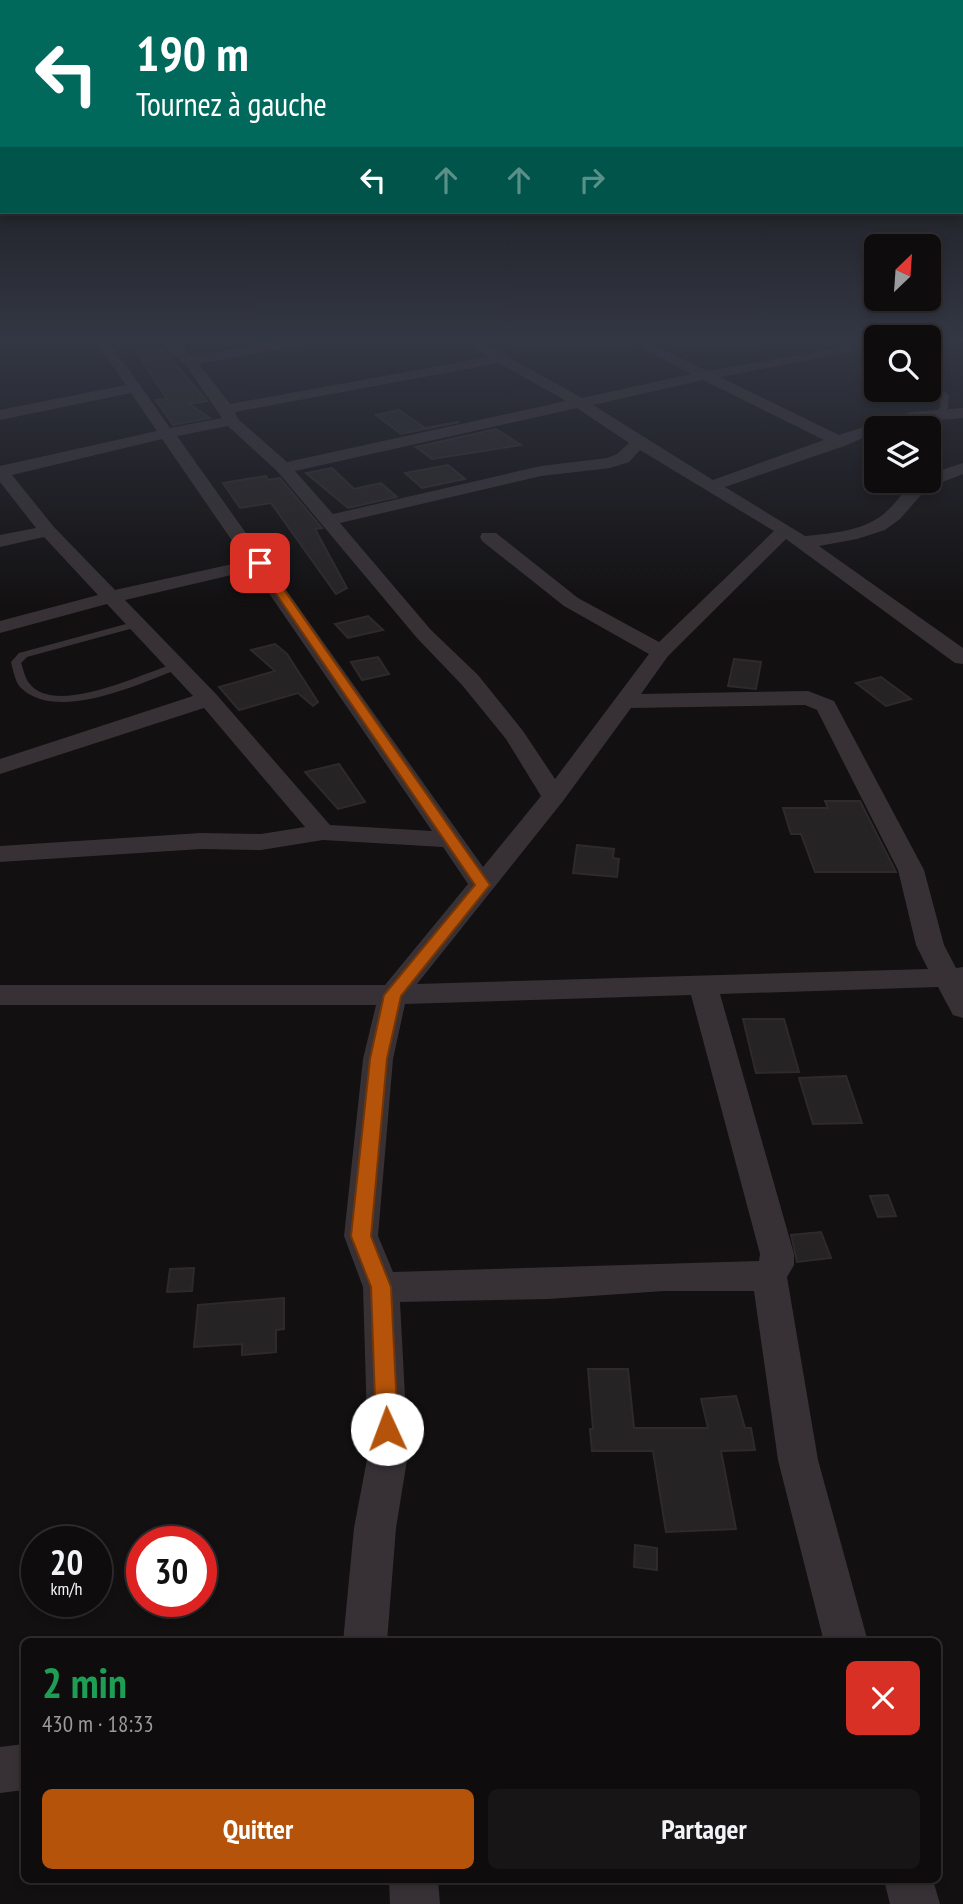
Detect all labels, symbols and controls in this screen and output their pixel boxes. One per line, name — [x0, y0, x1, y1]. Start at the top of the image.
text: 190 m — [136, 21, 249, 85]
icon: left — [21, 28, 112, 119]
text: Tournez à gauche — [136, 83, 327, 125]
icon: left — [354, 161, 392, 199]
icon: ahead — [427, 161, 465, 199]
icon: ahead — [500, 161, 538, 199]
icon: right — [573, 161, 611, 199]
north arrow — [864, 234, 942, 312]
map controls — [864, 234, 941, 493]
button: search — [864, 325, 941, 402]
button: layers — [864, 416, 941, 493]
pin — [230, 533, 290, 593]
icon: arrive — [241, 544, 279, 582]
position arrow — [350, 1392, 424, 1466]
speed limit sign: 30 — [126, 1526, 217, 1617]
text: 20 — [50, 1539, 83, 1585]
text: km/h — [51, 1577, 82, 1600]
text: 2 min — [42, 1655, 127, 1710]
button: close — [846, 1661, 920, 1735]
text: 430 m · 18:33 — [42, 1709, 154, 1738]
button: Quitter — [42, 1789, 474, 1869]
button: Partager — [488, 1789, 920, 1869]

